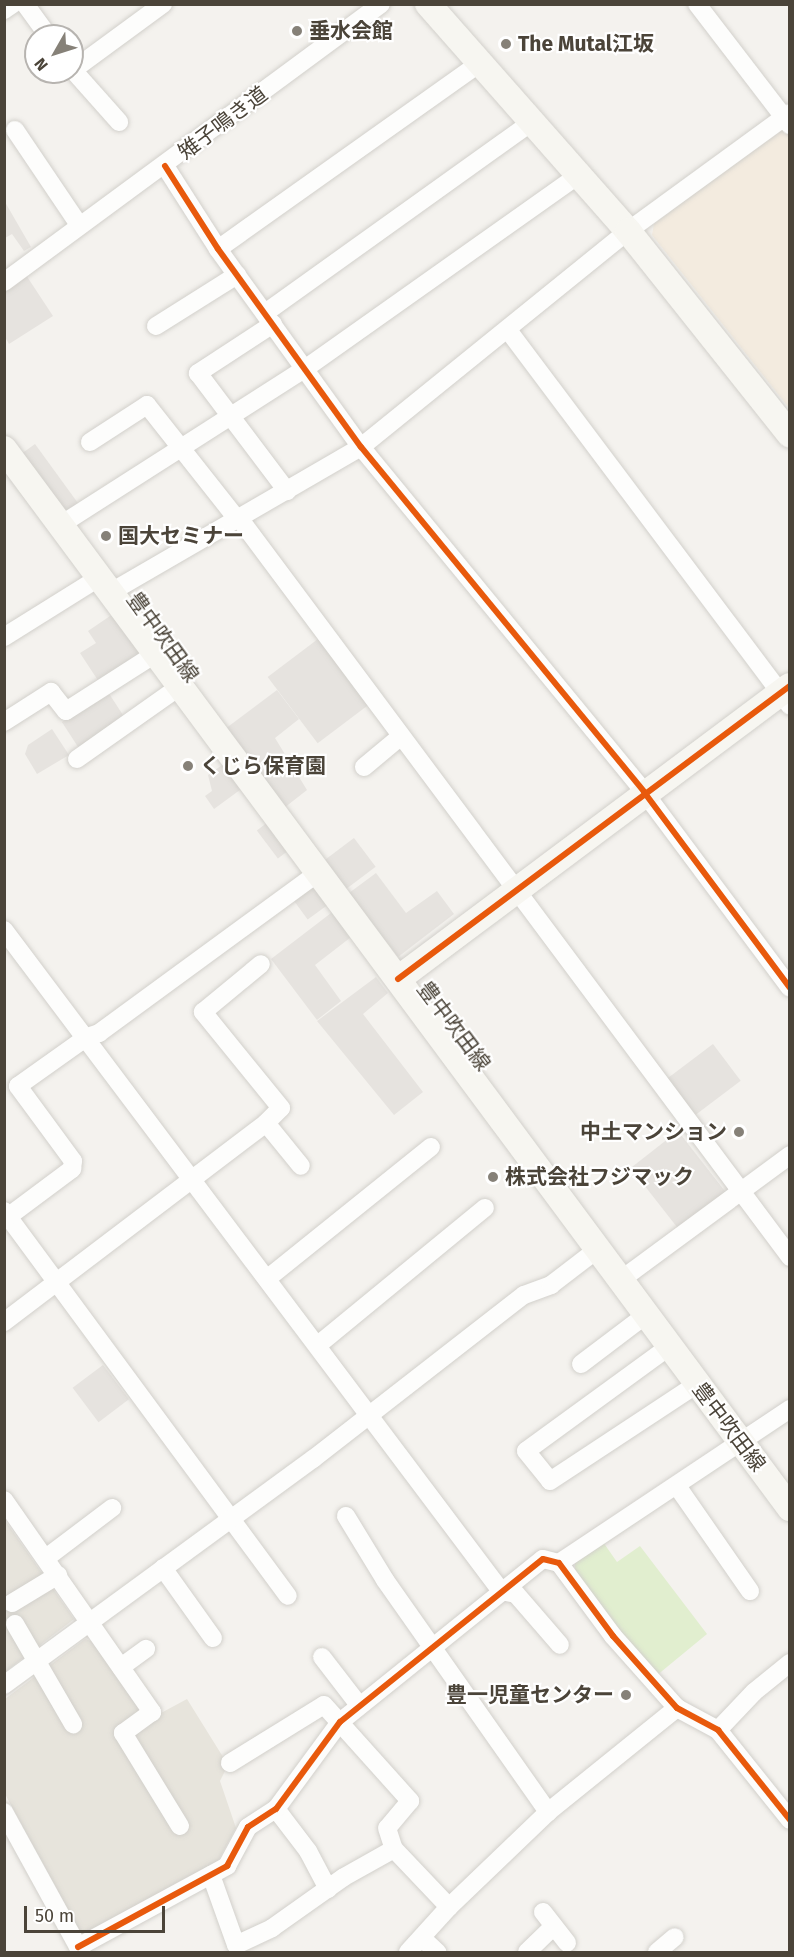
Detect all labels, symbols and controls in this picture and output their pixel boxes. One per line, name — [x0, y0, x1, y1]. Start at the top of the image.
place label: 垂水会館 — [309, 18, 393, 44]
north arrow — [24, 24, 84, 84]
marker: 垂水会館 — [290, 24, 304, 38]
place label: The Mutal江坂 — [518, 31, 654, 57]
marker: The Mutal江坂 — [499, 37, 513, 51]
text: N — [30, 54, 52, 74]
street label: 雉子鳴き道 — [173, 81, 273, 165]
place label: 国大セミナー — [118, 523, 244, 549]
marker: 国大セミナー — [99, 529, 113, 543]
street label: 豊中吹田線 — [122, 587, 204, 687]
place label: くじら保育園 — [200, 753, 326, 779]
marker: くじら保育園 — [181, 759, 195, 773]
street label: 豊中吹田線 — [412, 976, 496, 1076]
place label: 中土マンション — [580, 1119, 727, 1145]
marker: 中土マンション — [732, 1125, 746, 1139]
place label: 株式会社フジマック — [505, 1164, 694, 1190]
marker: 株式会社フジマック — [486, 1170, 500, 1184]
street label: 豊中吹田線 — [687, 1377, 771, 1477]
place label: 豊一児童センター — [446, 1682, 614, 1708]
marker: 豊一児童センター — [619, 1688, 633, 1702]
scale bar — [27, 1894, 168, 1932]
text: 50 m — [35, 1905, 74, 1927]

